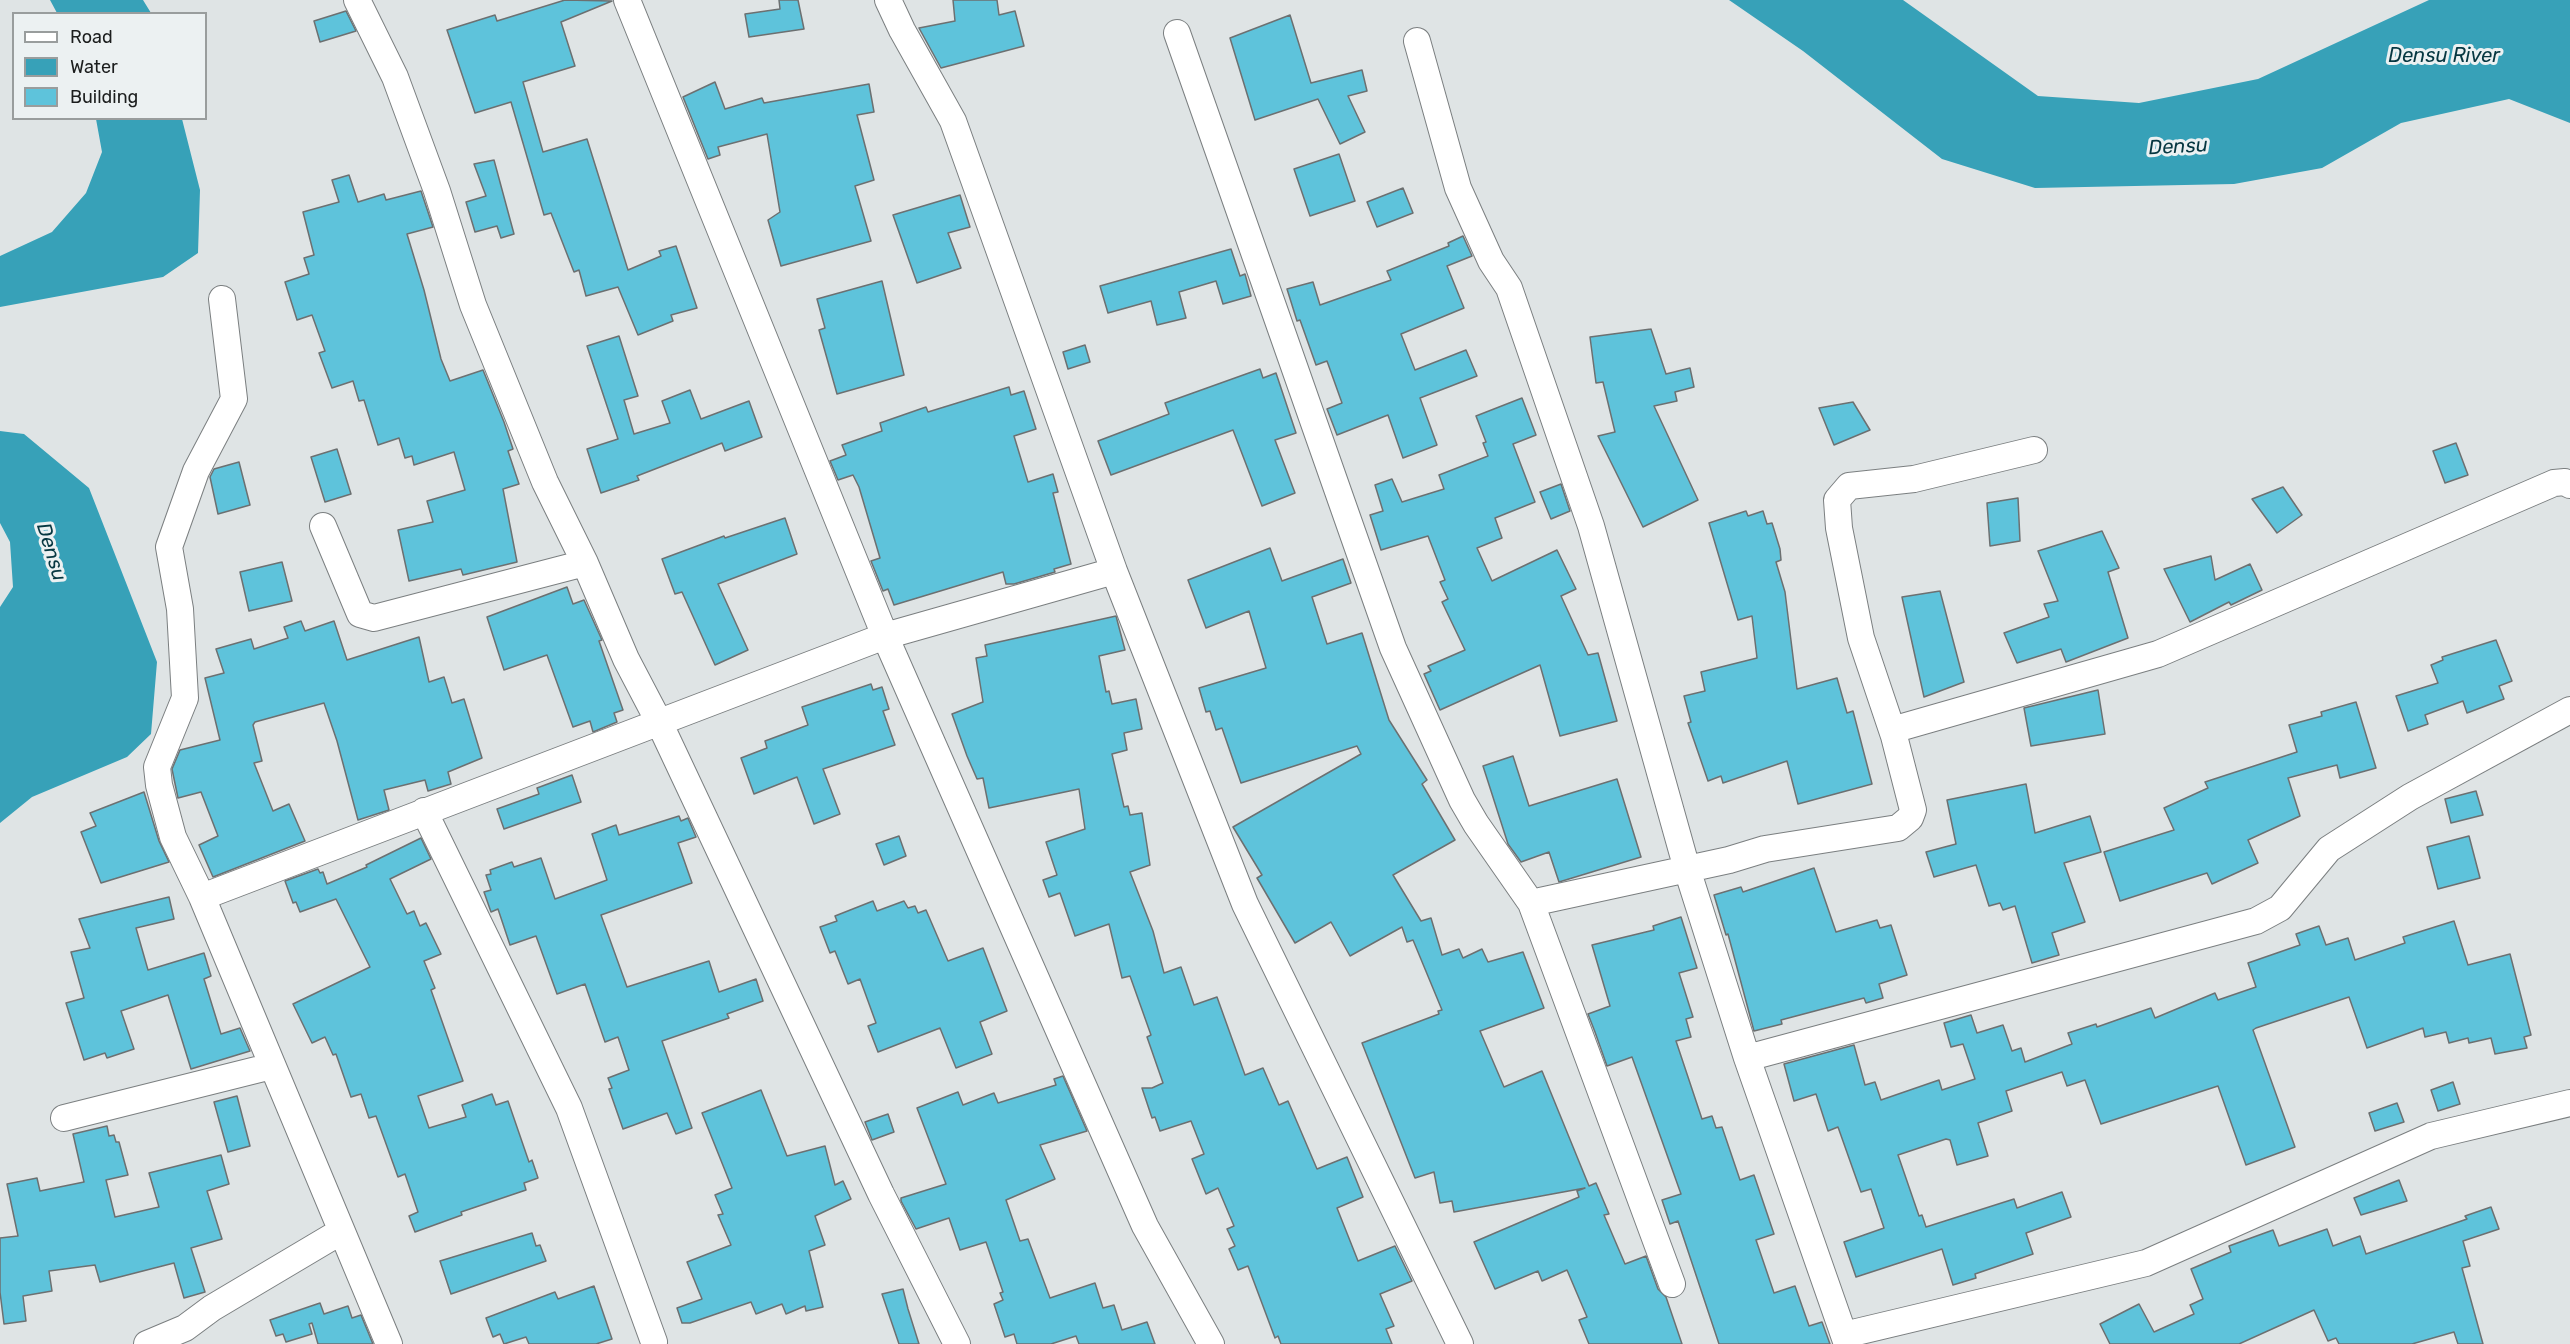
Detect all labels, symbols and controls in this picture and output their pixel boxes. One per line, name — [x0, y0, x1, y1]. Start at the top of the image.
legend — [12, 12, 207, 120]
text: Road — [70, 26, 113, 48]
water label: Densu River — [2388, 44, 2500, 68]
text: Water — [70, 56, 118, 78]
text: Building — [70, 86, 138, 108]
water label: Densu — [2148, 133, 2208, 161]
water label: Densu — [31, 520, 71, 584]

